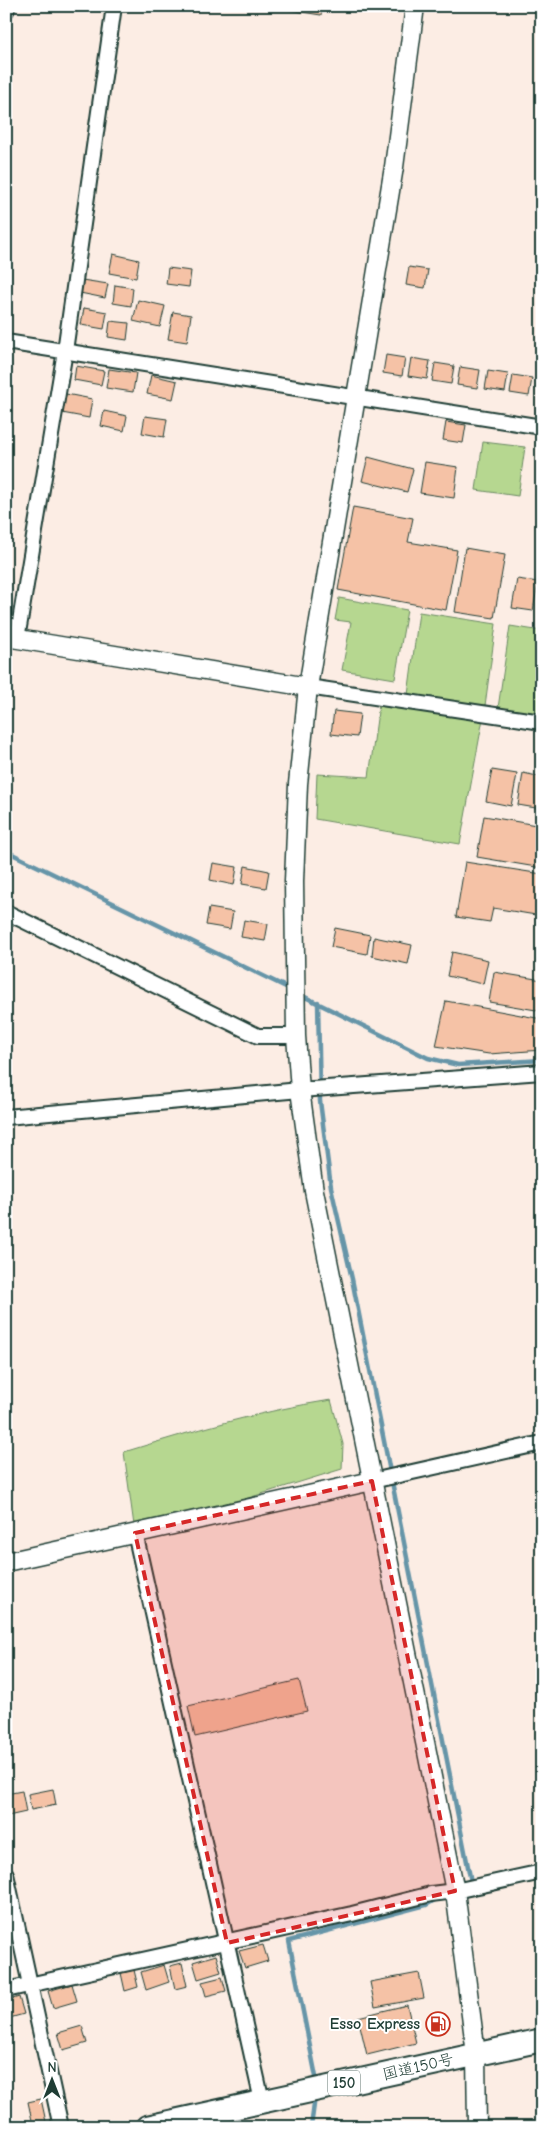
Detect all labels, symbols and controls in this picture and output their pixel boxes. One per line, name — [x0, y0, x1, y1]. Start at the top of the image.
fuel station icon: Esso Express — [425, 2011, 451, 2037]
place label: Esso Express — [330, 2015, 420, 2033]
street label: 国道150号 — [381, 2050, 455, 2084]
north arrow — [28, 2056, 78, 2106]
text: N — [47, 2059, 57, 2076]
road number: 150 — [328, 2070, 360, 2096]

